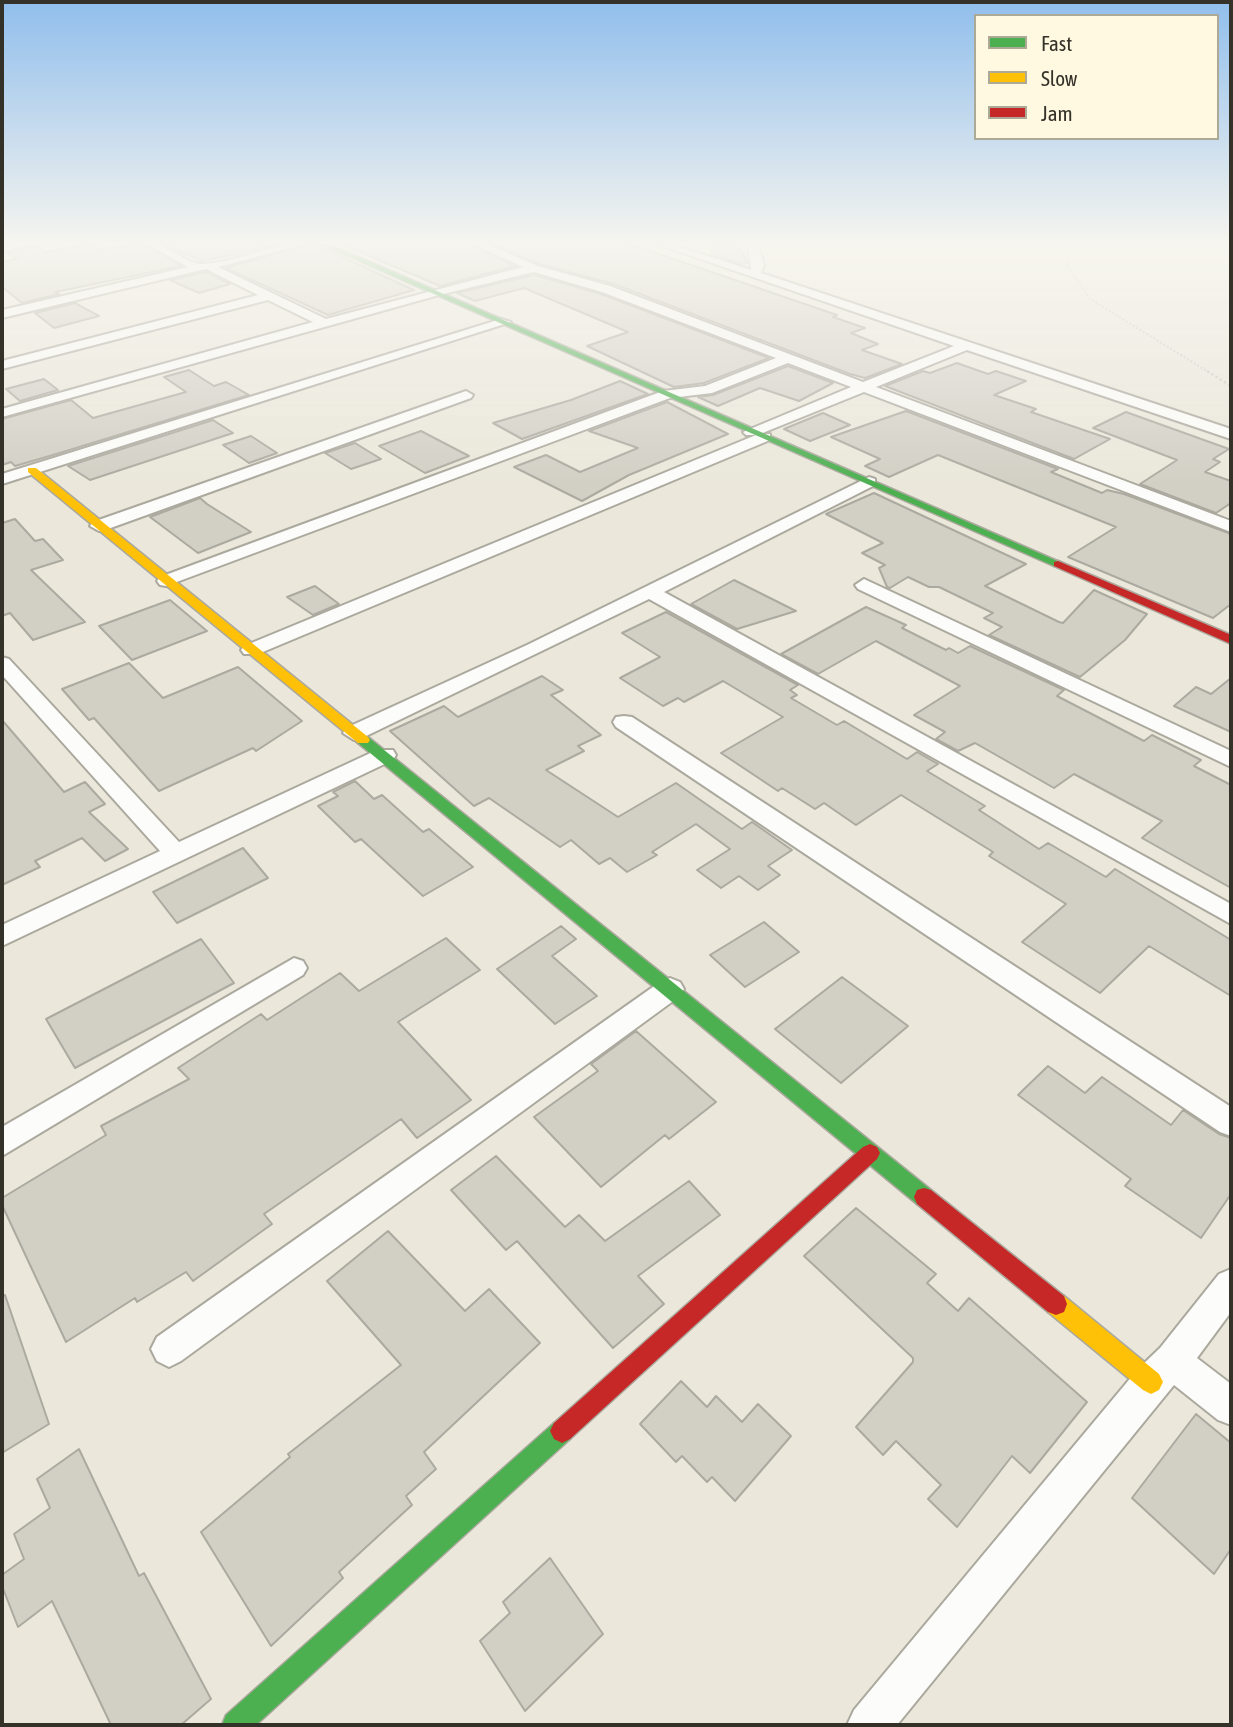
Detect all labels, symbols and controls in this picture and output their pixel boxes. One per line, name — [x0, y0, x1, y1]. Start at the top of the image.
legend — [974, 14, 1219, 140]
text: Fast — [1041, 31, 1072, 55]
text: Slow — [1041, 66, 1077, 90]
text: Jam — [1041, 101, 1073, 125]

